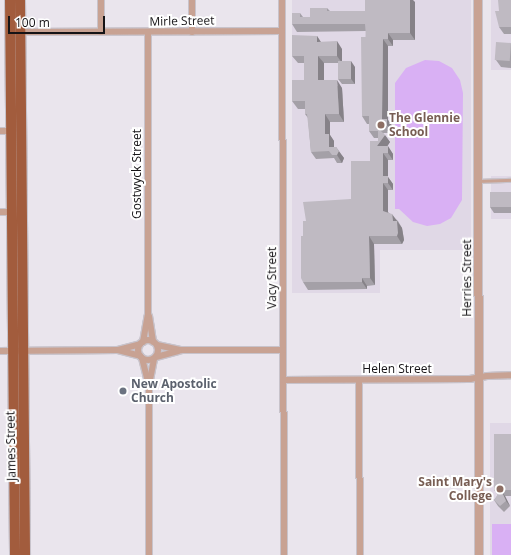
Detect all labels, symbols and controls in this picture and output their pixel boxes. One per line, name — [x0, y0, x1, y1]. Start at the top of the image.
scale bar — [10, 8, 107, 34]
street label: Mirle Street — [149, 13, 215, 29]
text: 100 m — [15, 14, 50, 31]
place label: The Glennie School — [389, 111, 460, 139]
marker: The Glennie School — [376, 120, 386, 130]
street label: Gostwyck Street — [130, 129, 144, 219]
street label: Herries Street — [460, 239, 474, 317]
street label: Vacy Street — [265, 247, 279, 309]
street label: Helen Street — [362, 362, 432, 376]
place label: New Apostolic Church — [131, 377, 217, 405]
marker: New Apostolic Church — [118, 386, 128, 396]
street label: James Street — [3, 411, 19, 481]
place label: Saint Mary's College — [418, 475, 492, 503]
marker: Saint Mary's College — [495, 484, 505, 494]

